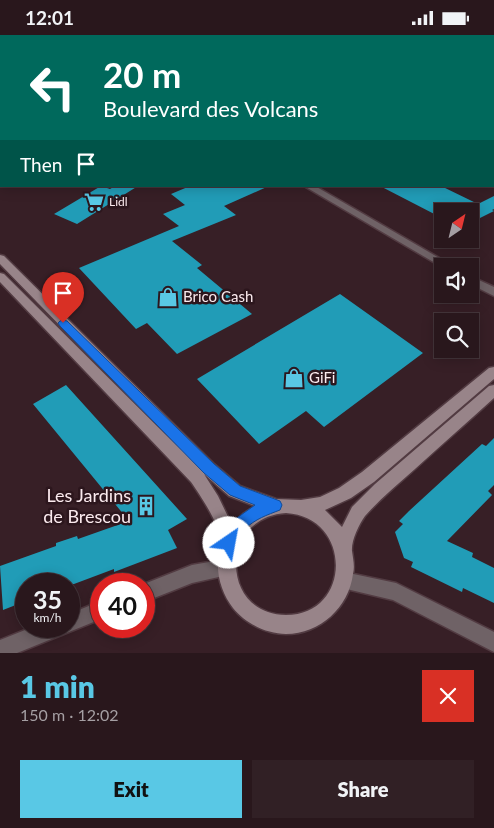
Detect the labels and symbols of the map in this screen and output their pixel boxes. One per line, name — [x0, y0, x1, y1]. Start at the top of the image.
supermarket icon: Lidl — [83, 191, 105, 213]
place label: Lidl — [109, 194, 128, 209]
north arrow — [434, 203, 479, 247]
pin — [42, 272, 84, 323]
shop icon: Brico Cash — [157, 286, 179, 308]
place label: Brico Cash — [183, 287, 253, 305]
shop icon: GiFi — [283, 367, 305, 389]
place label: GiFi — [309, 368, 335, 386]
place label: Les Jardins de Brescou — [43, 484, 131, 527]
building icon: Les Jardins de Brescou — [135, 495, 157, 517]
position arrow — [202, 516, 254, 568]
speed limit sign: 40 — [90, 573, 155, 638]

